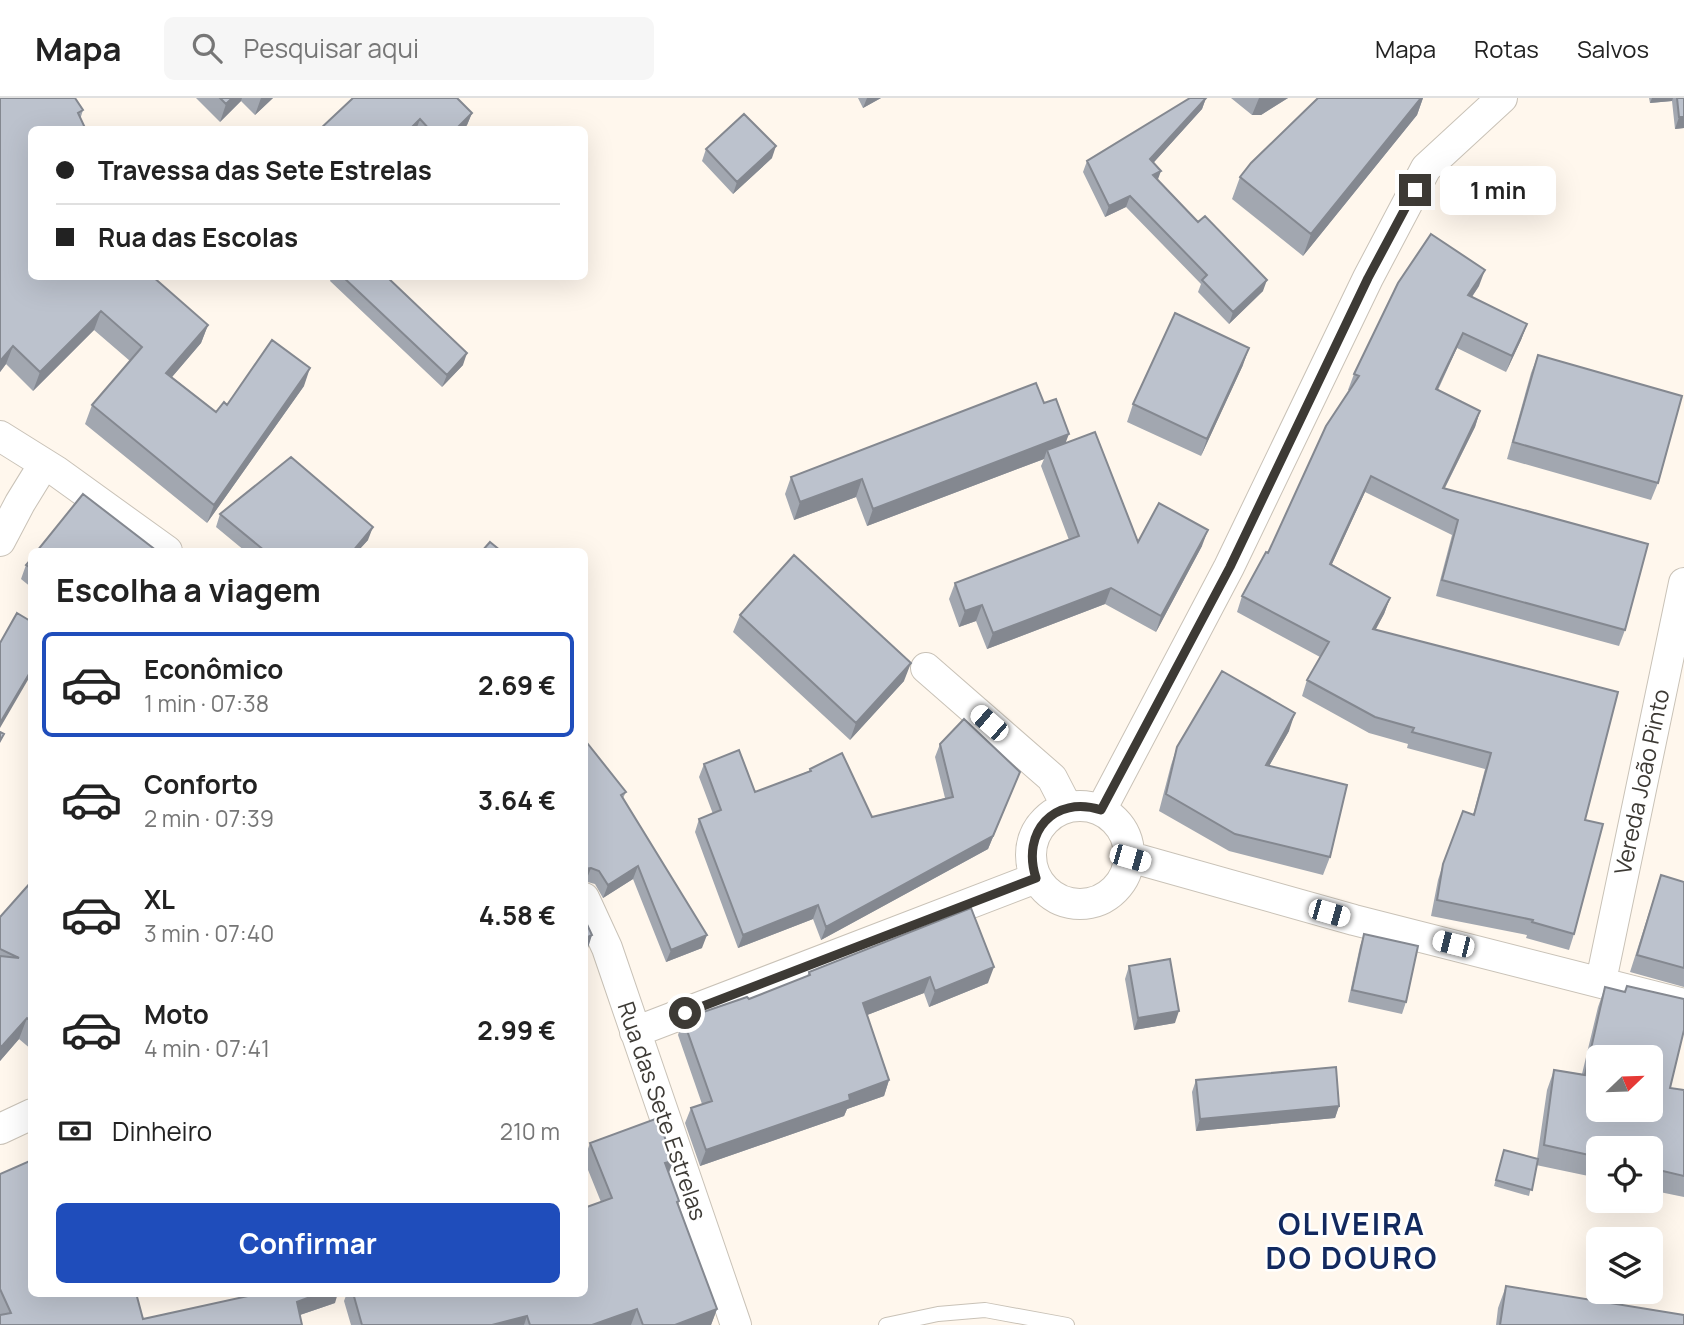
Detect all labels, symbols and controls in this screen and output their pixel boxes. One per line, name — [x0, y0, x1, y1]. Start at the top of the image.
search box — [164, 17, 654, 80]
text: Mapa — [35, 26, 122, 71]
icon: search — [188, 29, 226, 67]
text: Pesquisar aqui — [244, 30, 419, 66]
text: Mapa — [1375, 32, 1436, 65]
text: Rotas — [1474, 32, 1539, 65]
text: Salvos — [1577, 32, 1649, 65]
text: Travessa das Sete Estrelas — [98, 152, 432, 188]
callout: 1 min — [1440, 166, 1555, 214]
route end — [1399, 174, 1431, 206]
text: 1 min — [1470, 174, 1526, 206]
text: Rua das Escolas — [98, 219, 298, 255]
text: Escolha a viagem — [56, 568, 321, 612]
text: Econômico — [144, 651, 283, 687]
icon: car — [60, 653, 123, 716]
text: 2.69 € — [478, 667, 556, 703]
street label: Vereda João Pinto — [1606, 686, 1676, 878]
text: 1 min · 07:38 — [144, 687, 269, 719]
car — [967, 701, 1012, 745]
text: Conforto — [144, 766, 258, 802]
icon: car — [60, 768, 123, 831]
text: 3.64 € — [478, 782, 556, 818]
text: 2 min · 07:39 — [144, 802, 274, 834]
car — [1107, 842, 1154, 874]
text: XL — [144, 881, 175, 917]
icon: car — [60, 883, 123, 946]
text: 4.58 € — [479, 897, 556, 933]
car — [1306, 897, 1353, 929]
text: 3 min · 07:40 — [144, 917, 274, 949]
car — [1431, 929, 1476, 959]
text: Moto — [144, 996, 209, 1032]
street label: Rua das Sete Estrelas — [611, 997, 715, 1224]
route start — [669, 997, 701, 1029]
icon: car — [60, 998, 123, 1061]
text: 2.99 € — [477, 1012, 556, 1048]
text: 4 min · 07:41 — [144, 1032, 270, 1064]
north arrow — [1586, 1045, 1662, 1122]
map controls — [1586, 1045, 1663, 1304]
icon: cash — [56, 1112, 94, 1150]
text: Dinheiro — [112, 1113, 212, 1149]
text: 210 m — [500, 1115, 560, 1147]
button: locate — [1586, 1136, 1663, 1213]
button: Confirmar — [56, 1203, 560, 1283]
district label: OLIVEIRA DO DOURO — [1266, 1203, 1438, 1278]
button: layers — [1586, 1227, 1663, 1304]

